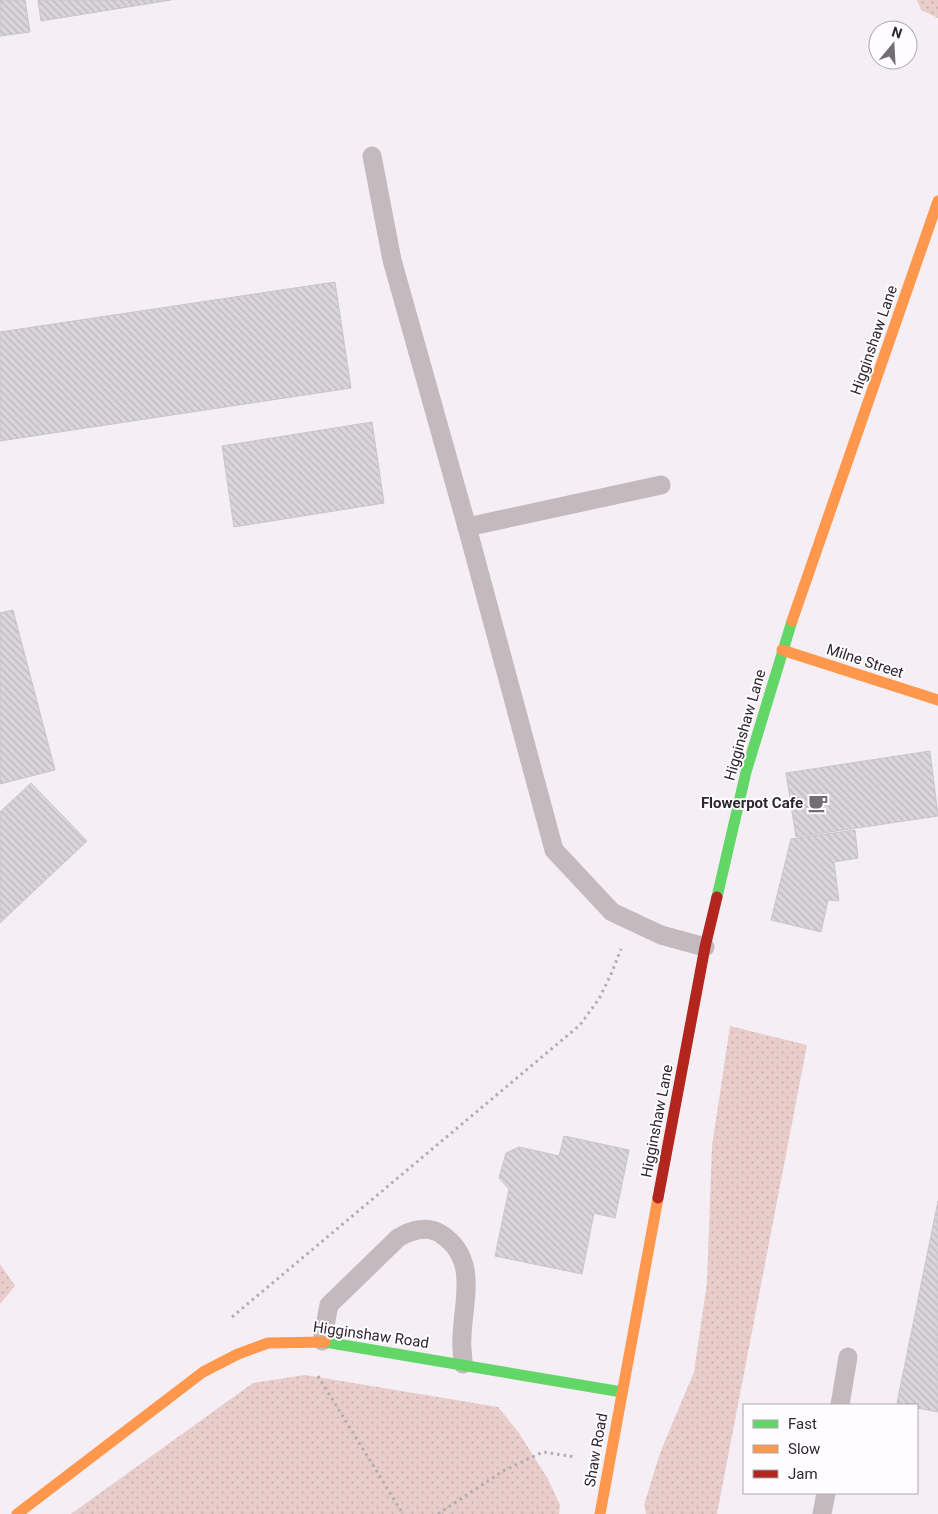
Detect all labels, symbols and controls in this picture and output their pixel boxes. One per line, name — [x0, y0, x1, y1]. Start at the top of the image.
north arrow — [868, 20, 918, 70]
text: N — [890, 23, 904, 42]
street label: Higginshaw Lane — [847, 283, 901, 397]
street label: Milne Street — [824, 640, 906, 682]
street label: Higginshaw Lane — [721, 667, 769, 783]
cafe icon: Flowerpot Cafe — [807, 792, 829, 814]
place label: Flowerpot Cafe — [701, 794, 803, 812]
street label: Higginshaw Lane — [637, 1063, 677, 1179]
street label: Higginshaw Road — [312, 1318, 430, 1352]
legend — [743, 1404, 918, 1494]
street label: Shaw Road — [581, 1412, 611, 1488]
text: Fast — [788, 1415, 817, 1433]
text: Slow — [788, 1440, 820, 1458]
text: Jam — [788, 1465, 818, 1483]

